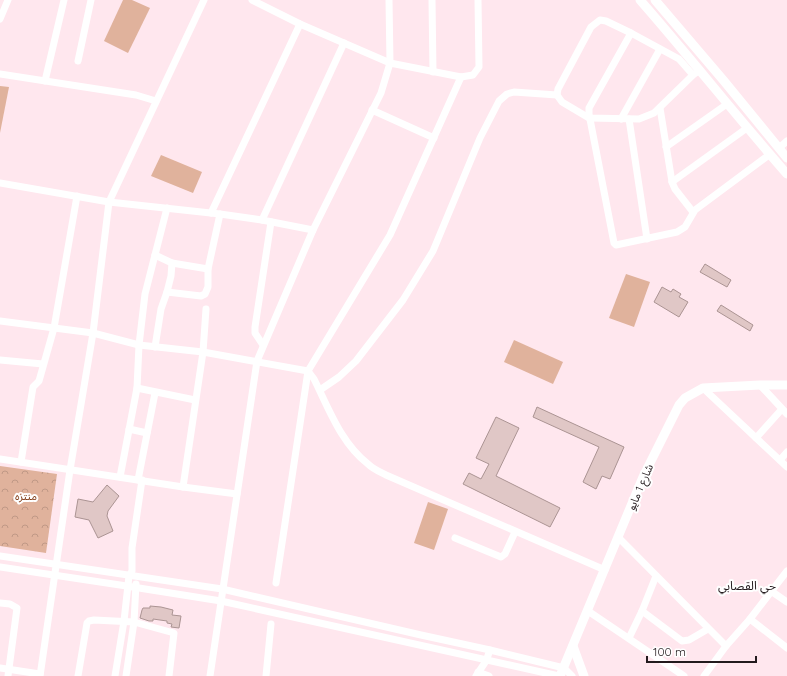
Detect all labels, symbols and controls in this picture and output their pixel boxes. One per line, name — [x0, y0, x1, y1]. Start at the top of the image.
street label: شارع 1 مايو — [624, 461, 657, 513]
park label: منتزه — [15, 489, 37, 503]
district label: حي القصابي — [718, 578, 776, 595]
scale bar — [647, 638, 756, 664]
text: 100 m — [653, 644, 686, 659]

